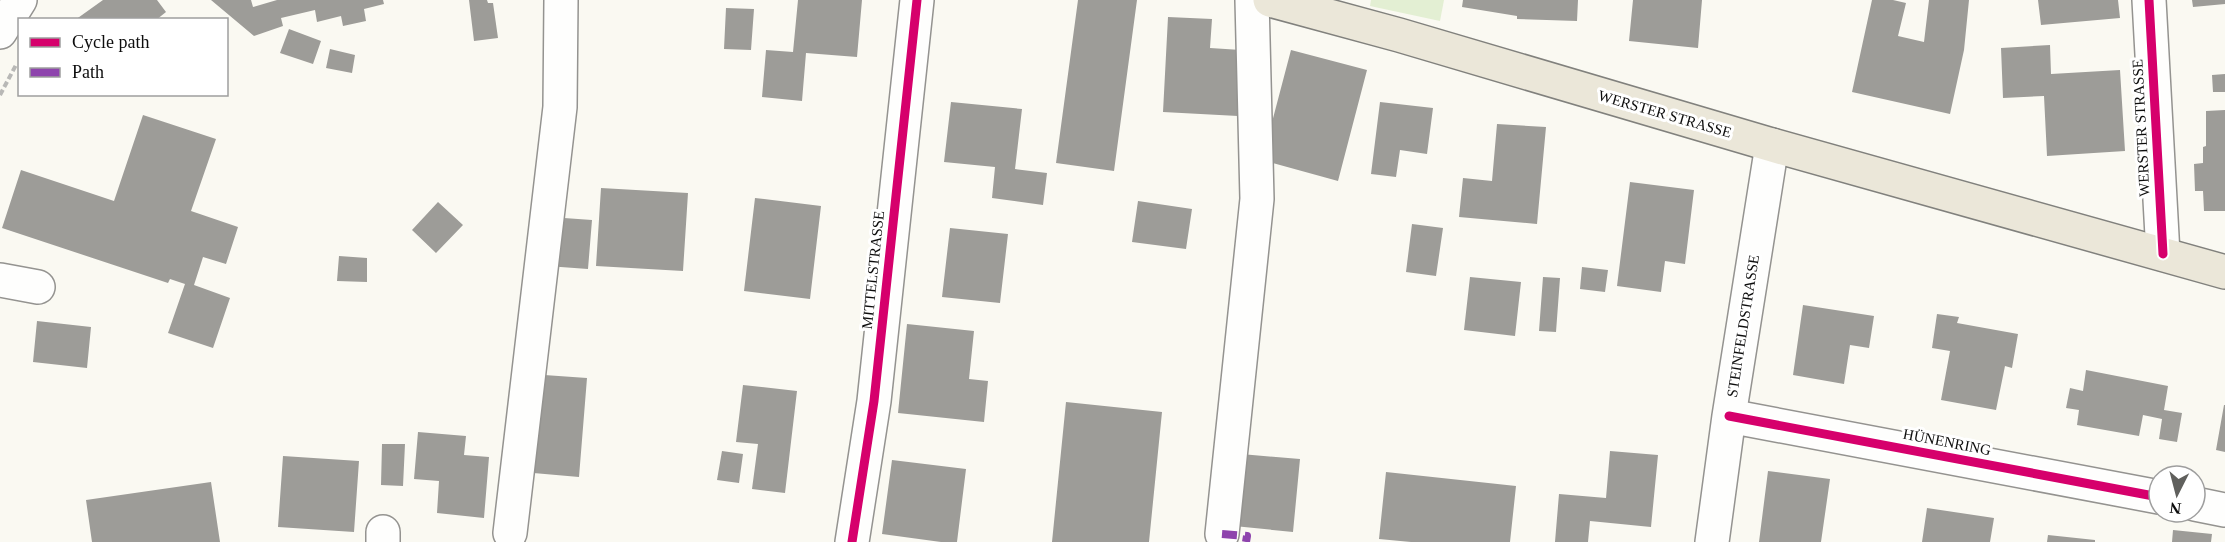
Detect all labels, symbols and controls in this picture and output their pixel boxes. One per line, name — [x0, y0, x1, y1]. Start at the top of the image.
legend — [18, 18, 228, 96]
text: Cycle path — [72, 32, 149, 52]
street label: WERSTER STRASSE — [2129, 59, 2153, 197]
text: Path — [72, 62, 104, 82]
street label: WERSTER STRASSE — [1596, 87, 1734, 141]
street label: MITTELSTRASSE — [859, 210, 887, 330]
street label: STEINFELDSTRASSE — [1724, 254, 1762, 398]
street label: HÜNENRING — [1902, 426, 1992, 458]
north arrow — [2147, 464, 2207, 524]
text: N — [2168, 499, 2182, 517]

